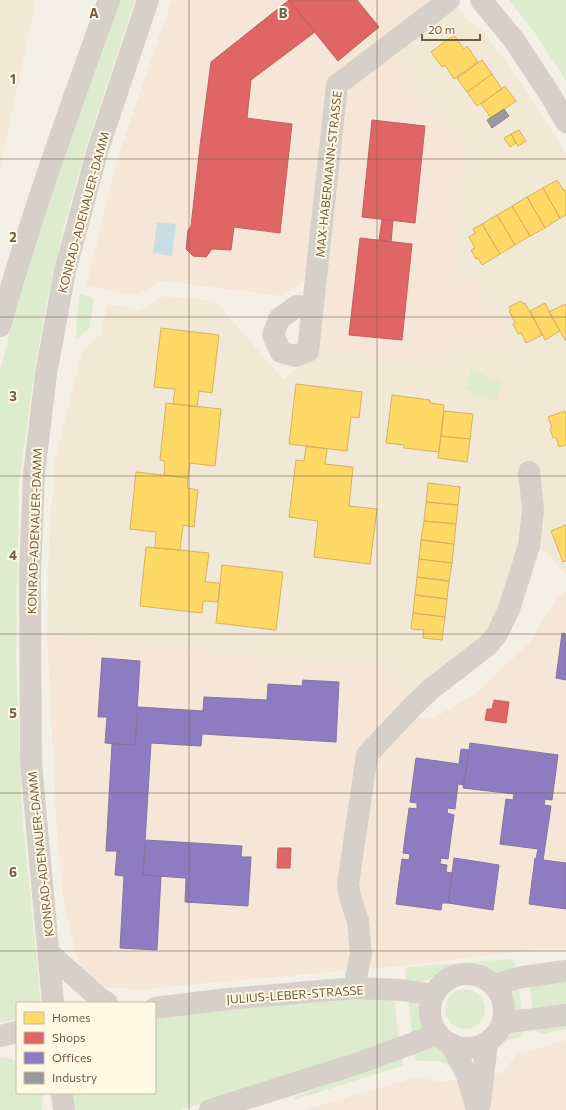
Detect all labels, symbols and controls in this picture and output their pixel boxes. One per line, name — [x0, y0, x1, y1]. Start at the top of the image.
text: A — [89, 5, 99, 21]
text: B — [279, 5, 288, 21]
scale bar — [422, 16, 480, 42]
text: 20 m — [428, 22, 455, 36]
text: 1 — [10, 71, 16, 87]
street label: MAX-HABERMANN-STRASSE — [312, 90, 344, 258]
street label: KONRAD-ADENAUER-DAMM — [55, 130, 111, 294]
text: 2 — [9, 229, 17, 245]
text: 3 — [9, 388, 17, 404]
street label: KONRAD-ADENAUER-DAMM — [24, 448, 44, 614]
text: 4 — [9, 547, 17, 563]
text: 5 — [9, 705, 17, 721]
street label: KONRAD-ADENAUER-DAMM — [24, 771, 56, 937]
text: 6 — [9, 864, 17, 880]
street label: JULIUS-LEBER-STRASSE — [226, 982, 364, 1007]
legend — [16, 1002, 156, 1094]
text: Homes — [52, 1010, 90, 1024]
text: Shops — [52, 1030, 86, 1044]
text: Offices — [52, 1050, 92, 1064]
text: Industry — [52, 1070, 97, 1084]

